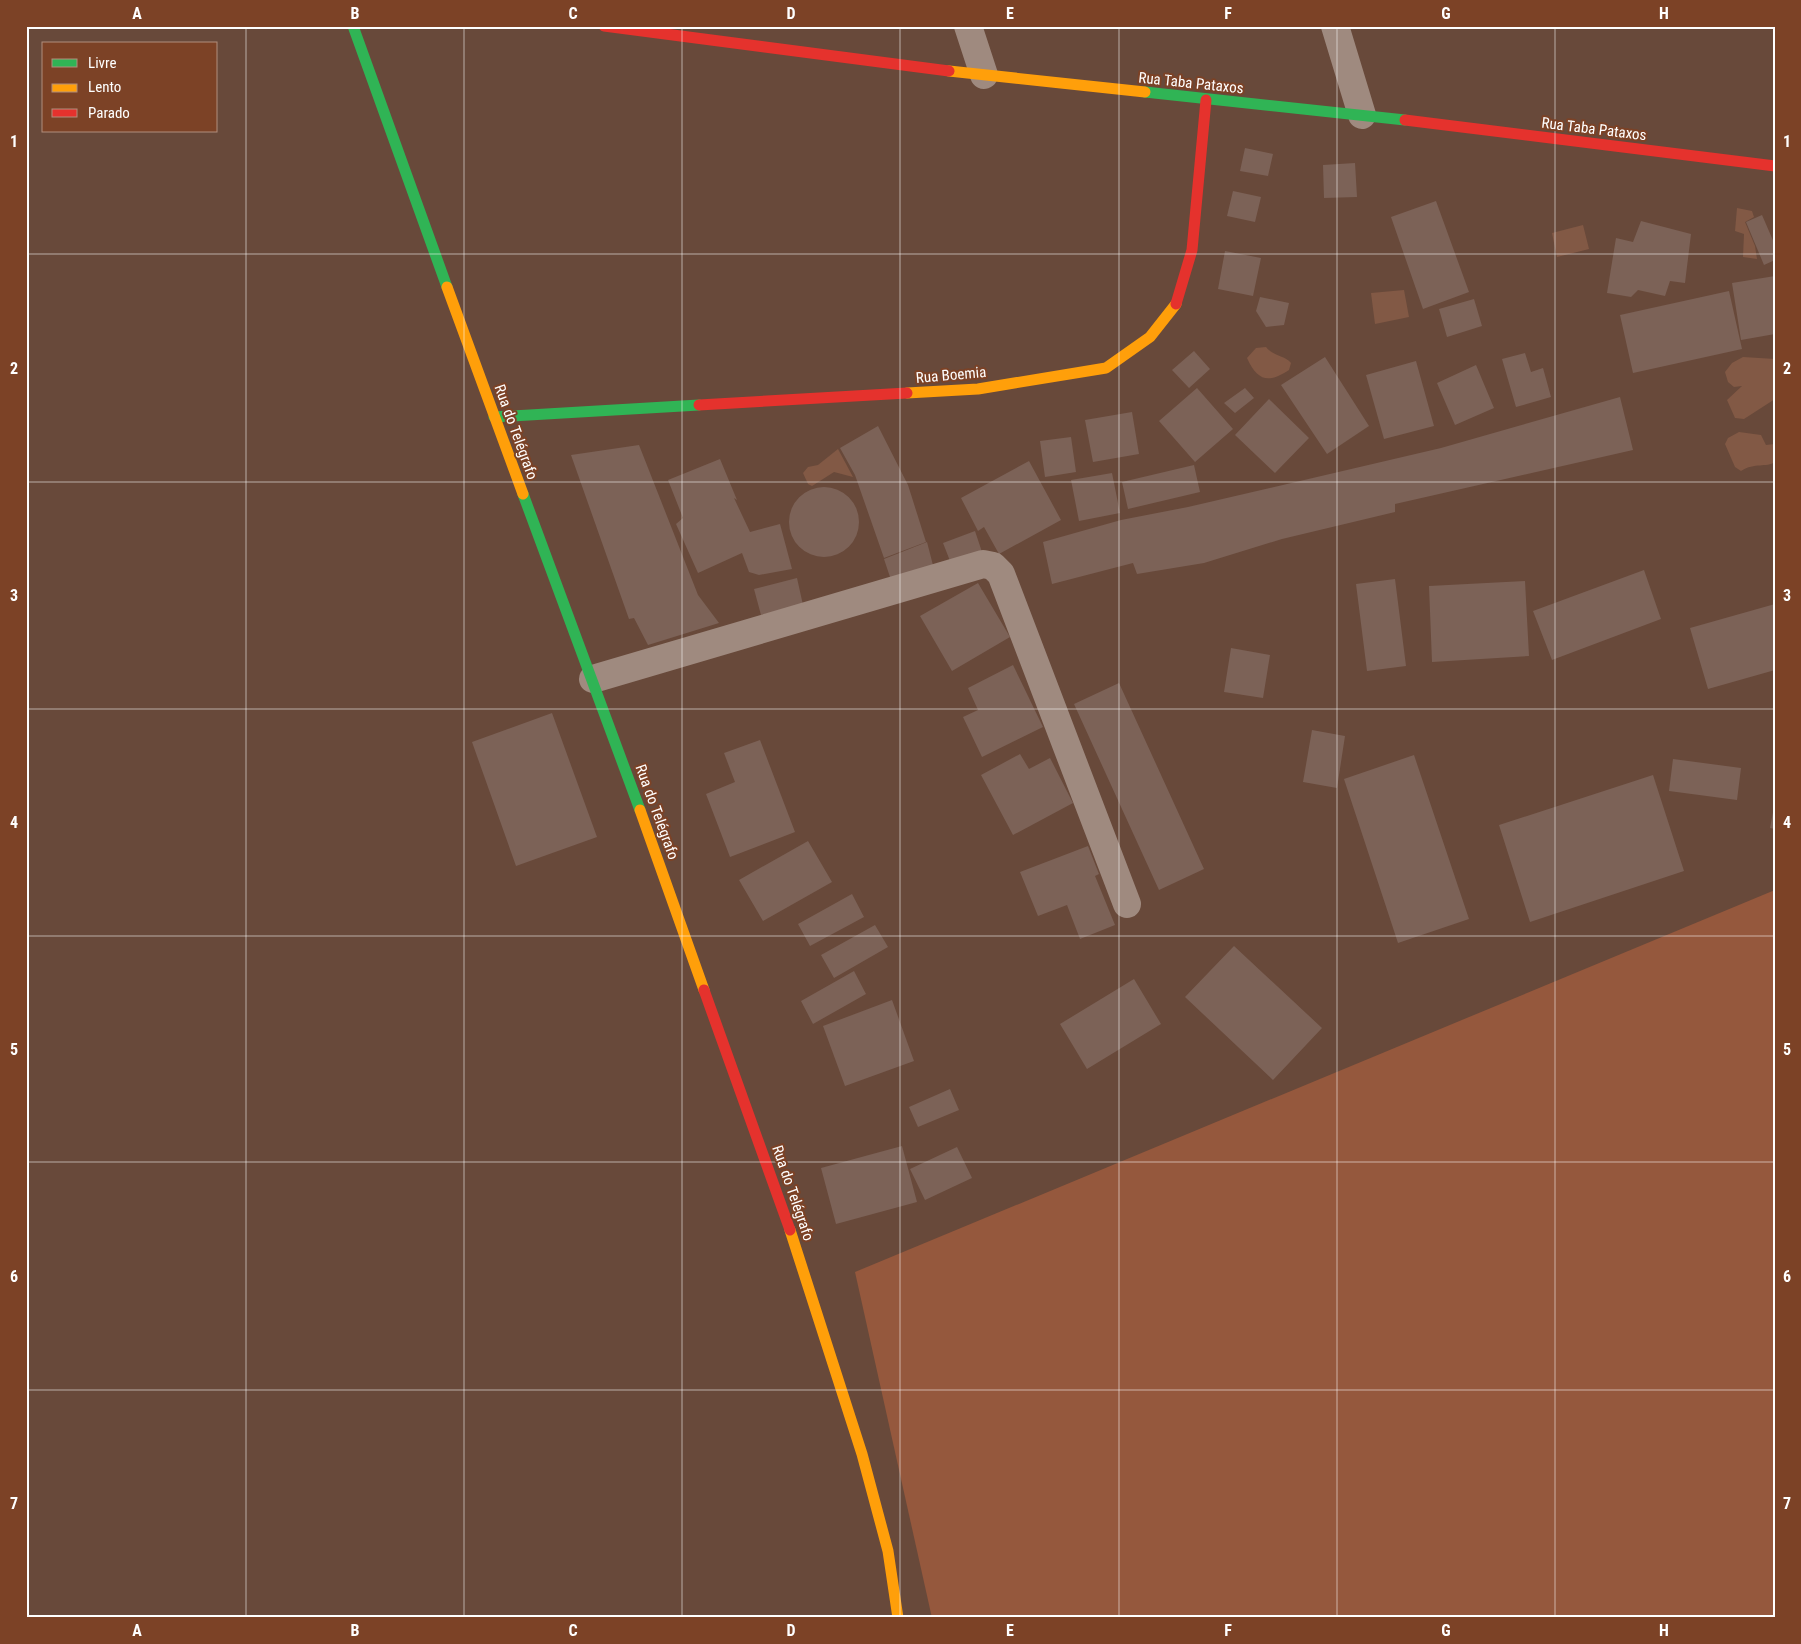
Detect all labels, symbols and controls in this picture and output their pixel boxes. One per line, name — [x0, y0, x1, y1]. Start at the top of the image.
text: A — [132, 4, 142, 23]
text: B — [351, 4, 360, 23]
text: C — [568, 4, 578, 23]
text: D — [786, 4, 796, 23]
text: E — [1006, 4, 1014, 23]
text: F — [1224, 4, 1232, 23]
text: G — [1441, 4, 1451, 23]
text: H — [1659, 4, 1669, 23]
legend — [42, 42, 218, 132]
text: Livre — [88, 54, 116, 72]
street label: Rua Taba Pataxos — [1138, 69, 1245, 97]
text: Lento — [88, 78, 121, 96]
text: Parado — [88, 104, 130, 122]
street label: Rua Taba Pataxos — [1540, 114, 1648, 144]
text: 1 — [10, 132, 18, 151]
text: 1 — [1783, 132, 1791, 151]
text: 2 — [10, 359, 18, 378]
text: 2 — [1783, 359, 1791, 378]
street label: Rua Boemia — [915, 363, 987, 387]
street label: Rua do Telégrafo — [490, 382, 542, 482]
text: 3 — [10, 586, 18, 605]
text: 3 — [1783, 586, 1791, 605]
street label: Rua do Telégrafo — [631, 762, 683, 862]
text: 4 — [10, 813, 18, 832]
text: 4 — [1783, 813, 1791, 832]
text: 5 — [10, 1040, 18, 1059]
text: 5 — [1783, 1040, 1791, 1059]
street label: Rua do Telégrafo — [768, 1143, 818, 1243]
text: 6 — [10, 1267, 18, 1286]
text: 6 — [1783, 1267, 1791, 1286]
text: 7 — [10, 1494, 18, 1513]
text: 7 — [1783, 1494, 1791, 1513]
text: A — [132, 1621, 142, 1640]
text: B — [351, 1621, 360, 1640]
text: C — [568, 1621, 578, 1640]
text: D — [786, 1621, 796, 1640]
text: E — [1006, 1621, 1014, 1640]
text: F — [1224, 1621, 1232, 1640]
text: G — [1441, 1621, 1451, 1640]
text: H — [1659, 1621, 1669, 1640]

